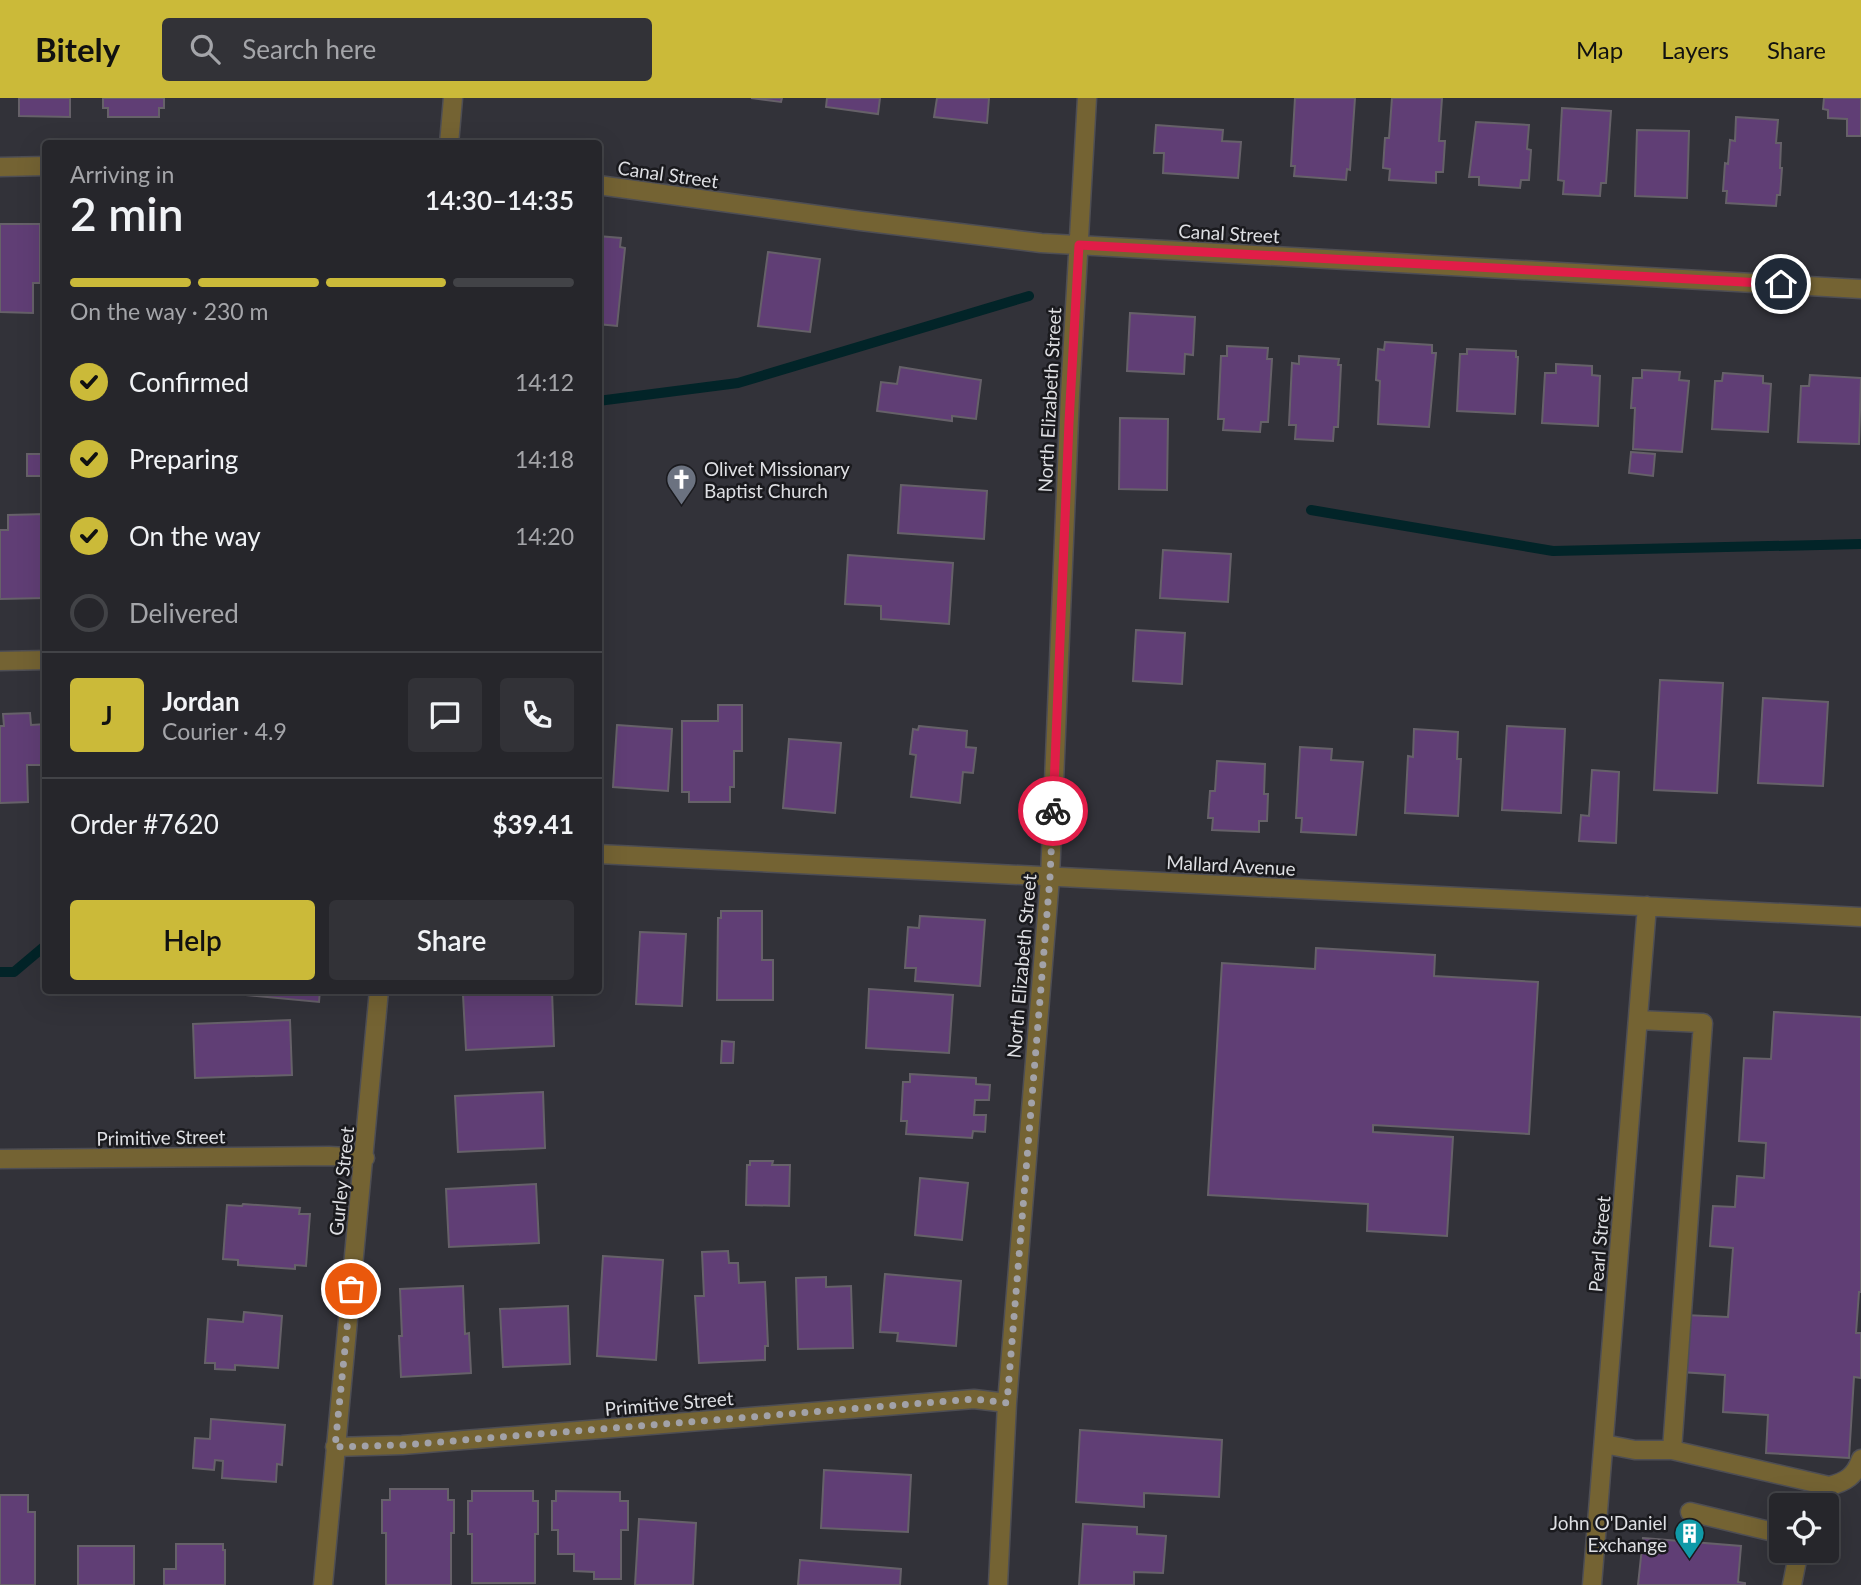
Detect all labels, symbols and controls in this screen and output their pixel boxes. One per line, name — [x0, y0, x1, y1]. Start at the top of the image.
search box — [162, 18, 652, 81]
text: Bitely — [35, 29, 120, 69]
icon: search — [186, 30, 224, 68]
text: Search here — [242, 33, 376, 65]
text: Map — [1576, 35, 1623, 64]
text: Layers — [1661, 35, 1729, 64]
text: Share — [1767, 35, 1826, 64]
street label: Canal Street — [616, 156, 720, 192]
text: Arriving in — [70, 160, 174, 188]
text: 14:30–14:35 — [425, 184, 574, 216]
text: 2 min — [70, 186, 184, 241]
street label: Canal Street — [1178, 219, 1280, 247]
pin — [1751, 254, 1811, 314]
icon: home — [1762, 265, 1800, 303]
text: On the way · 230 m — [70, 297, 269, 325]
street label: North Elizabeth Street — [1033, 307, 1065, 493]
icon: check — [70, 363, 108, 401]
text: Confirmed — [129, 366, 249, 398]
text: 14:12 — [515, 368, 574, 396]
icon: check — [70, 440, 108, 478]
text: Preparing — [129, 443, 238, 475]
text: 14:18 — [515, 445, 574, 473]
place label: Olivet Missionary Baptist Church — [704, 457, 850, 502]
church icon: Olivet Missionary Baptist Church — [664, 462, 698, 506]
icon: check — [70, 517, 108, 555]
text: On the way — [129, 520, 261, 552]
text: 14:20 — [515, 522, 574, 550]
text: Delivered — [129, 597, 239, 629]
button: chat — [408, 678, 482, 752]
button: phone — [500, 678, 574, 752]
text: Jordan — [162, 685, 240, 717]
text: J — [101, 699, 113, 731]
text: Courier · 4.9 — [162, 717, 287, 745]
courier — [1018, 776, 1088, 846]
icon: bike — [1034, 792, 1072, 830]
text: Order #7620 — [70, 808, 219, 840]
text: $39.41 — [492, 808, 574, 840]
street label: Mallard Avenue — [1166, 850, 1296, 880]
street label: North Elizabeth Street — [1001, 873, 1041, 1059]
button: Help — [70, 900, 315, 980]
button: Share — [329, 900, 574, 980]
street label: Primitive Street — [96, 1124, 226, 1150]
street label: Gurley Street — [324, 1125, 358, 1237]
street label: Pearl Street — [1583, 1195, 1615, 1293]
pin — [321, 1259, 381, 1319]
icon: bag — [332, 1270, 370, 1308]
street label: Primitive Street — [604, 1386, 734, 1420]
map controls — [1769, 1493, 1839, 1563]
button: locate — [1769, 1493, 1839, 1563]
place label: John O'Daniel Exchange — [1550, 1511, 1667, 1556]
building icon: John O'Daniel Exchange — [1673, 1516, 1707, 1560]

